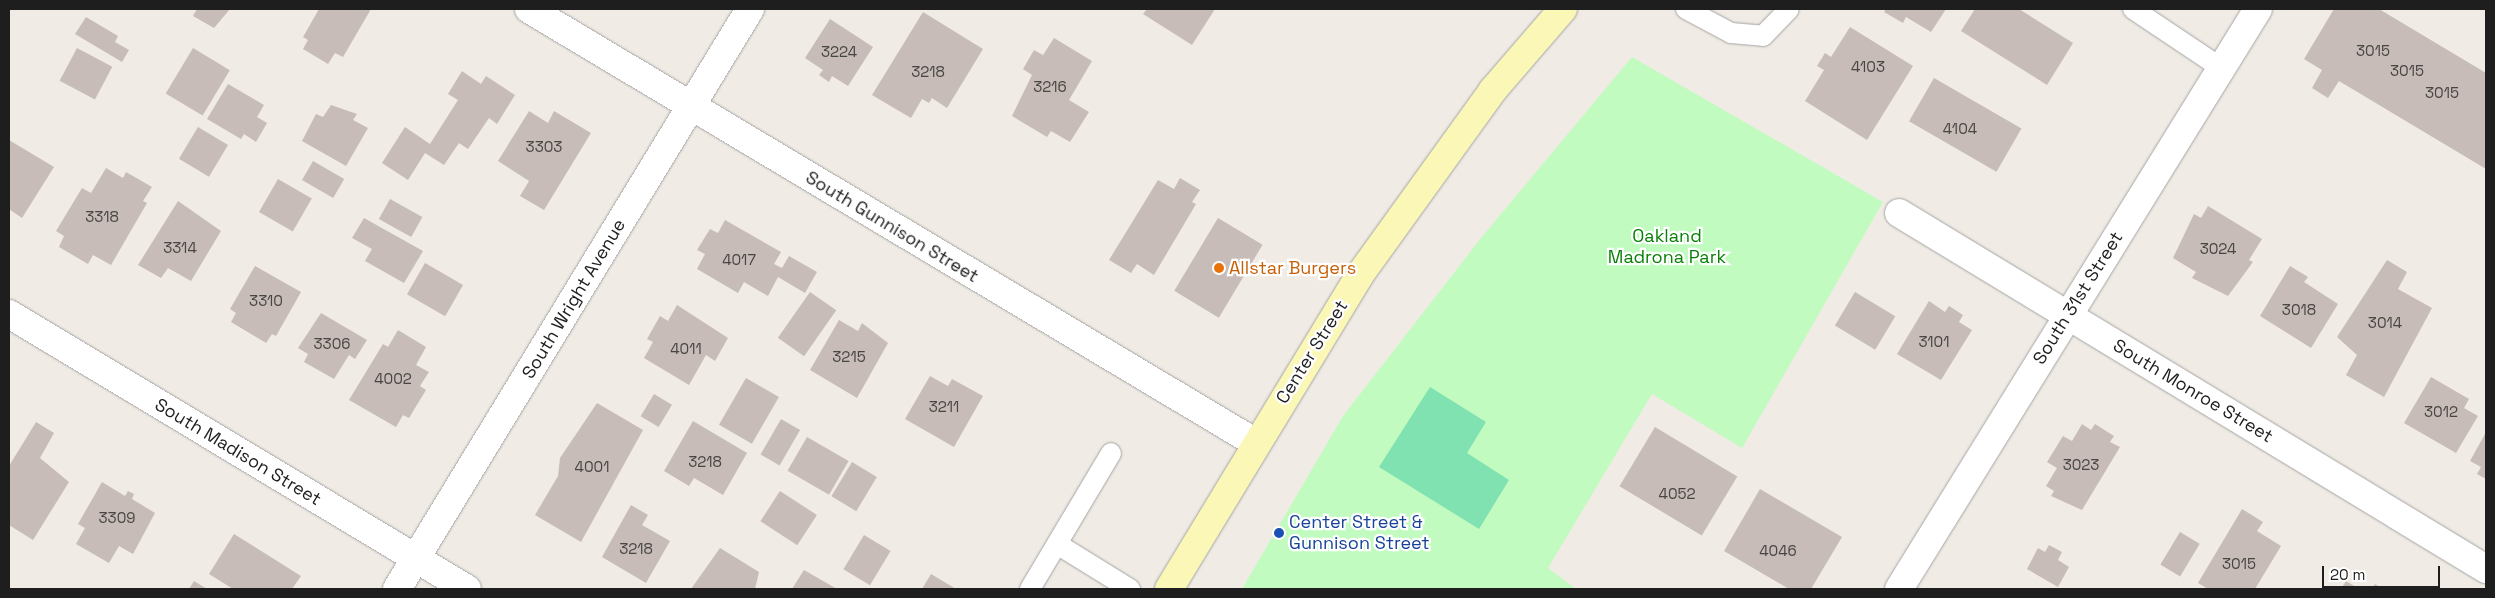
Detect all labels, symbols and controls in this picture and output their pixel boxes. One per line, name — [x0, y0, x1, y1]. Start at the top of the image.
house number: 3015 — [2356, 42, 2390, 60]
house number: 3224 — [821, 43, 857, 61]
house number: 4103 — [1851, 58, 1885, 76]
house number: 3015 — [2390, 62, 2424, 80]
house number: 3218 — [911, 63, 945, 81]
house number: 3216 — [1033, 78, 1067, 96]
house number: 3015 — [2425, 84, 2459, 102]
house number: 4104 — [1943, 120, 1977, 138]
house number: 3303 — [526, 138, 562, 156]
street label: South Gunnison Street — [802, 167, 982, 287]
house number: 3318 — [85, 208, 119, 226]
street label: South Wright Avenue — [518, 215, 630, 383]
park label: Oakland Madrona Park — [1608, 226, 1726, 268]
street label: South 31st Street — [2028, 228, 2128, 368]
house number: 3314 — [163, 239, 197, 257]
house number: 3024 — [2200, 240, 2236, 258]
house number: 4017 — [722, 251, 756, 269]
place label: Allstar Burgers — [1229, 257, 1356, 279]
marker: Allstar Burgers — [1213, 262, 1225, 274]
house number: 3310 — [249, 292, 283, 310]
street label: Center Street — [1272, 296, 1352, 408]
house number: 3018 — [2282, 301, 2316, 319]
house number: 3014 — [2368, 314, 2402, 332]
house number: 3101 — [1919, 333, 1949, 351]
house number: 3306 — [314, 335, 350, 353]
street label: South Monroe Street — [2109, 335, 2277, 447]
house number: 4011 — [670, 340, 702, 358]
house number: 3215 — [832, 348, 866, 366]
house number: 4002 — [374, 370, 412, 388]
street label: South Madison Street — [151, 394, 325, 510]
house number: 3211 — [929, 398, 959, 416]
house number: 3012 — [2424, 403, 2458, 421]
house number: 3218 — [688, 453, 722, 471]
house number: 3023 — [2063, 456, 2099, 474]
house number: 4001 — [575, 458, 609, 476]
house number: 4052 — [1659, 485, 1695, 503]
house number: 3309 — [99, 509, 135, 527]
place label: Center Street & Gunnison Street — [1289, 512, 1430, 554]
marker: Center Street & Gunnison Street — [1273, 527, 1285, 539]
house number: 3218 — [619, 540, 653, 558]
house number: 4046 — [1759, 542, 1797, 560]
house number: 3015 — [2222, 555, 2256, 573]
scale bar — [2325, 556, 2442, 588]
text: 20 m — [2330, 565, 2365, 584]

